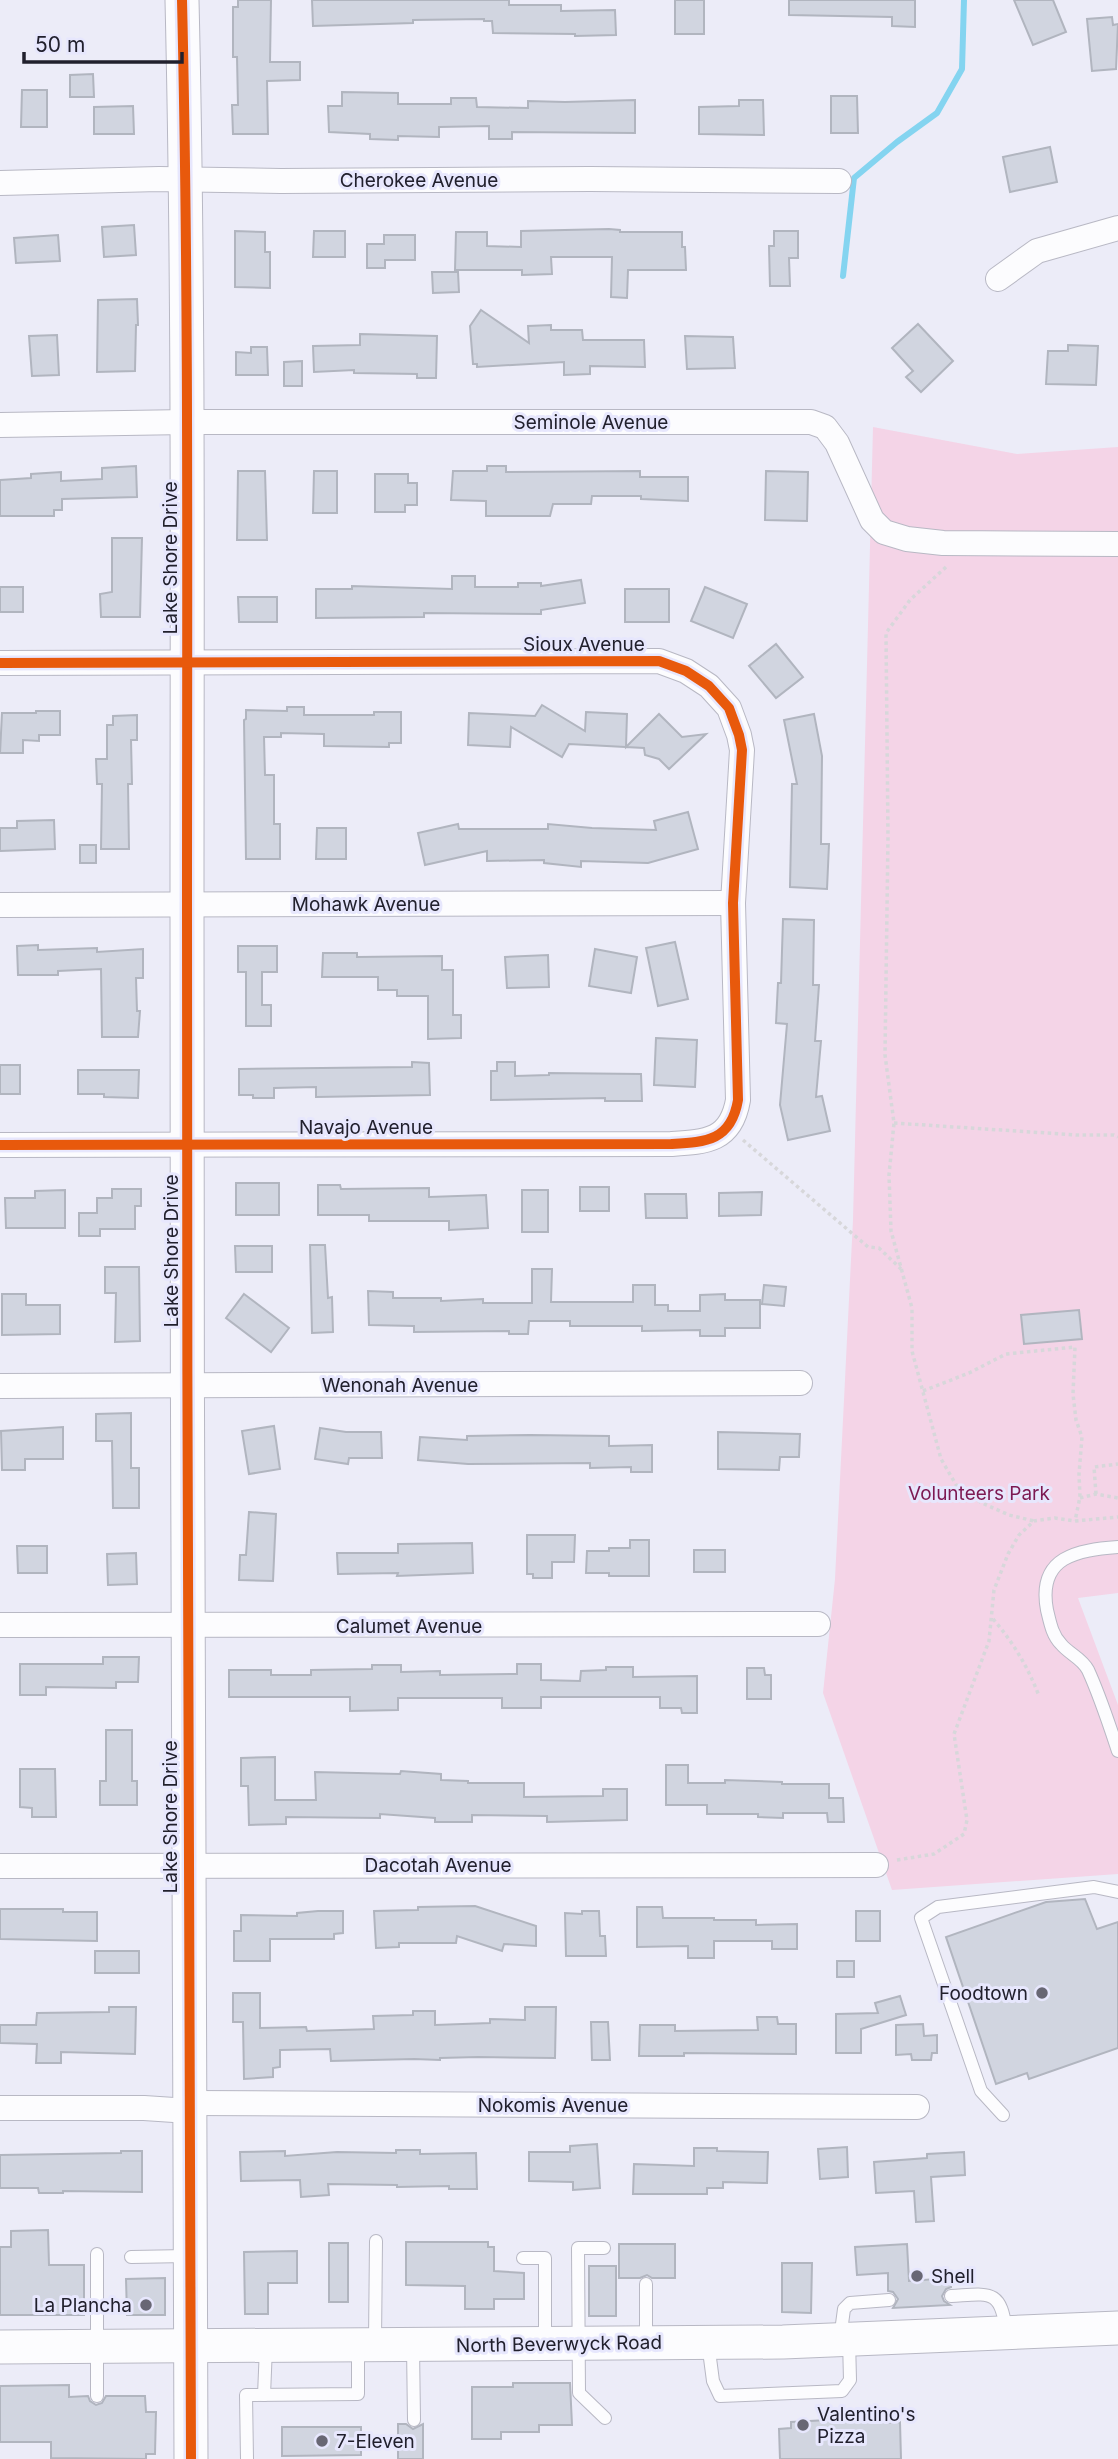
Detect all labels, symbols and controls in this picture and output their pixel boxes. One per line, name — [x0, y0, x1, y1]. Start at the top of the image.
scale bar — [24, 21, 182, 65]
text: 50 m — [35, 32, 85, 57]
street label: Cherokee Avenue — [340, 169, 498, 192]
street label: Seminole Avenue — [514, 411, 668, 434]
street label: Lake Shore Drive — [159, 481, 182, 635]
street label: Sioux Avenue — [523, 633, 645, 656]
street label: Mohawk Avenue — [292, 893, 440, 916]
street label: Navajo Avenue — [299, 1116, 433, 1139]
street label: Lake Shore Drive — [160, 1174, 183, 1328]
street label: Wenonah Avenue — [322, 1374, 478, 1397]
park label: Volunteers Park — [908, 1482, 1051, 1505]
street label: Calumet Avenue — [336, 1615, 482, 1638]
street label: Lake Shore Drive — [159, 1740, 182, 1894]
street label: Dacotah Avenue — [365, 1854, 511, 1877]
place label: Foodtown — [939, 1982, 1028, 2005]
marker: Foodtown — [1034, 1985, 1050, 2001]
street label: Nokomis Avenue — [478, 2094, 628, 2117]
place label: Shell — [931, 2265, 975, 2288]
marker: Shell — [909, 2268, 925, 2284]
place label: La Plancha — [34, 2294, 132, 2317]
marker: La Plancha — [138, 2297, 154, 2313]
street label: North Beverwyck Road — [456, 2331, 662, 2357]
place label: Valentino's Pizza — [817, 2403, 916, 2448]
marker: Valentino's Pizza — [795, 2417, 811, 2433]
place label: 7-Eleven — [336, 2430, 415, 2453]
marker: 7-Eleven — [314, 2433, 330, 2449]

